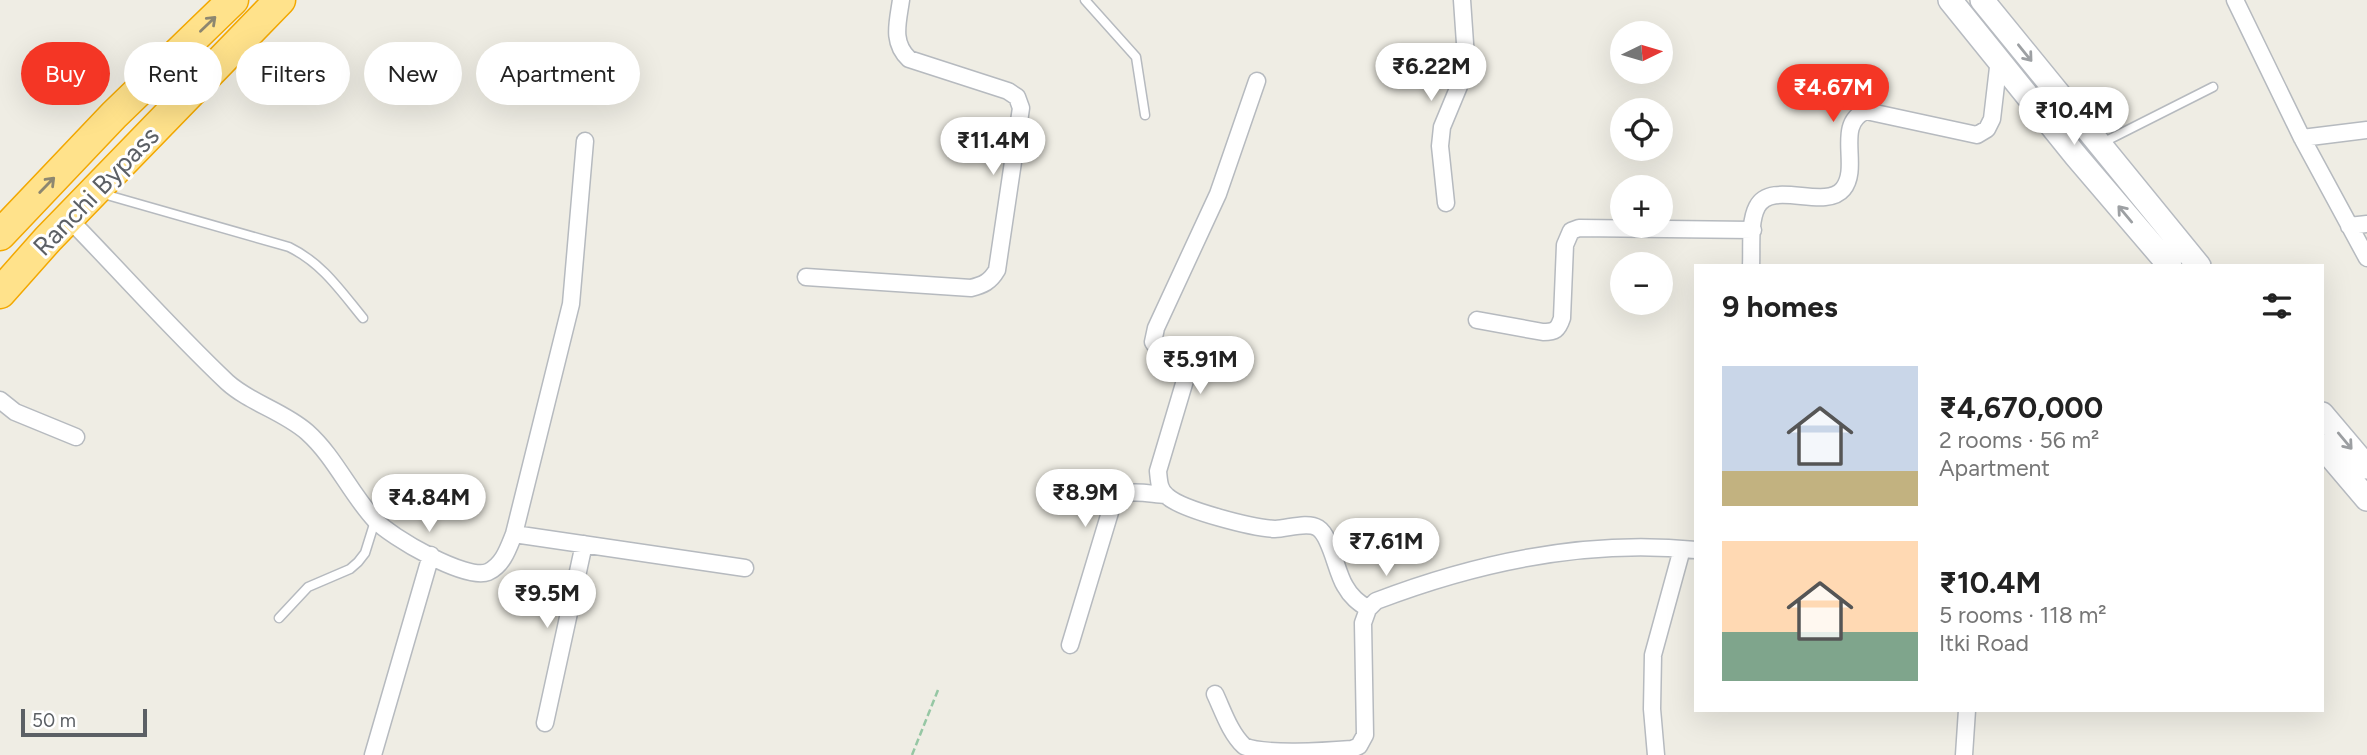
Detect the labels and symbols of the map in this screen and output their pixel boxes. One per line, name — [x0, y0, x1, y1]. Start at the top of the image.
one-way arrow — [199, 16, 216, 33]
north arrow — [1610, 21, 1673, 84]
pin: ₹6.22M — [1374, 43, 1488, 103]
one-way arrow — [2018, 43, 2033, 61]
pin: ₹4.67M — [1776, 64, 1890, 124]
pin: ₹10.4M — [2017, 88, 2131, 147]
pin: ₹11.4M — [936, 118, 1050, 177]
street label: Ranchi Bypass — [26, 120, 166, 262]
one-way arrow — [39, 176, 55, 194]
one-way arrow — [2117, 205, 2133, 223]
pin: ₹5.91M — [1143, 336, 1257, 396]
one-way arrow — [2337, 431, 2353, 449]
pin: ₹8.9M — [1036, 470, 1134, 529]
pin: ₹4.84M — [372, 475, 486, 534]
pin: ₹7.61M — [1329, 518, 1443, 578]
pin: ₹9.5M — [498, 570, 596, 630]
scale bar — [21, 706, 147, 738]

